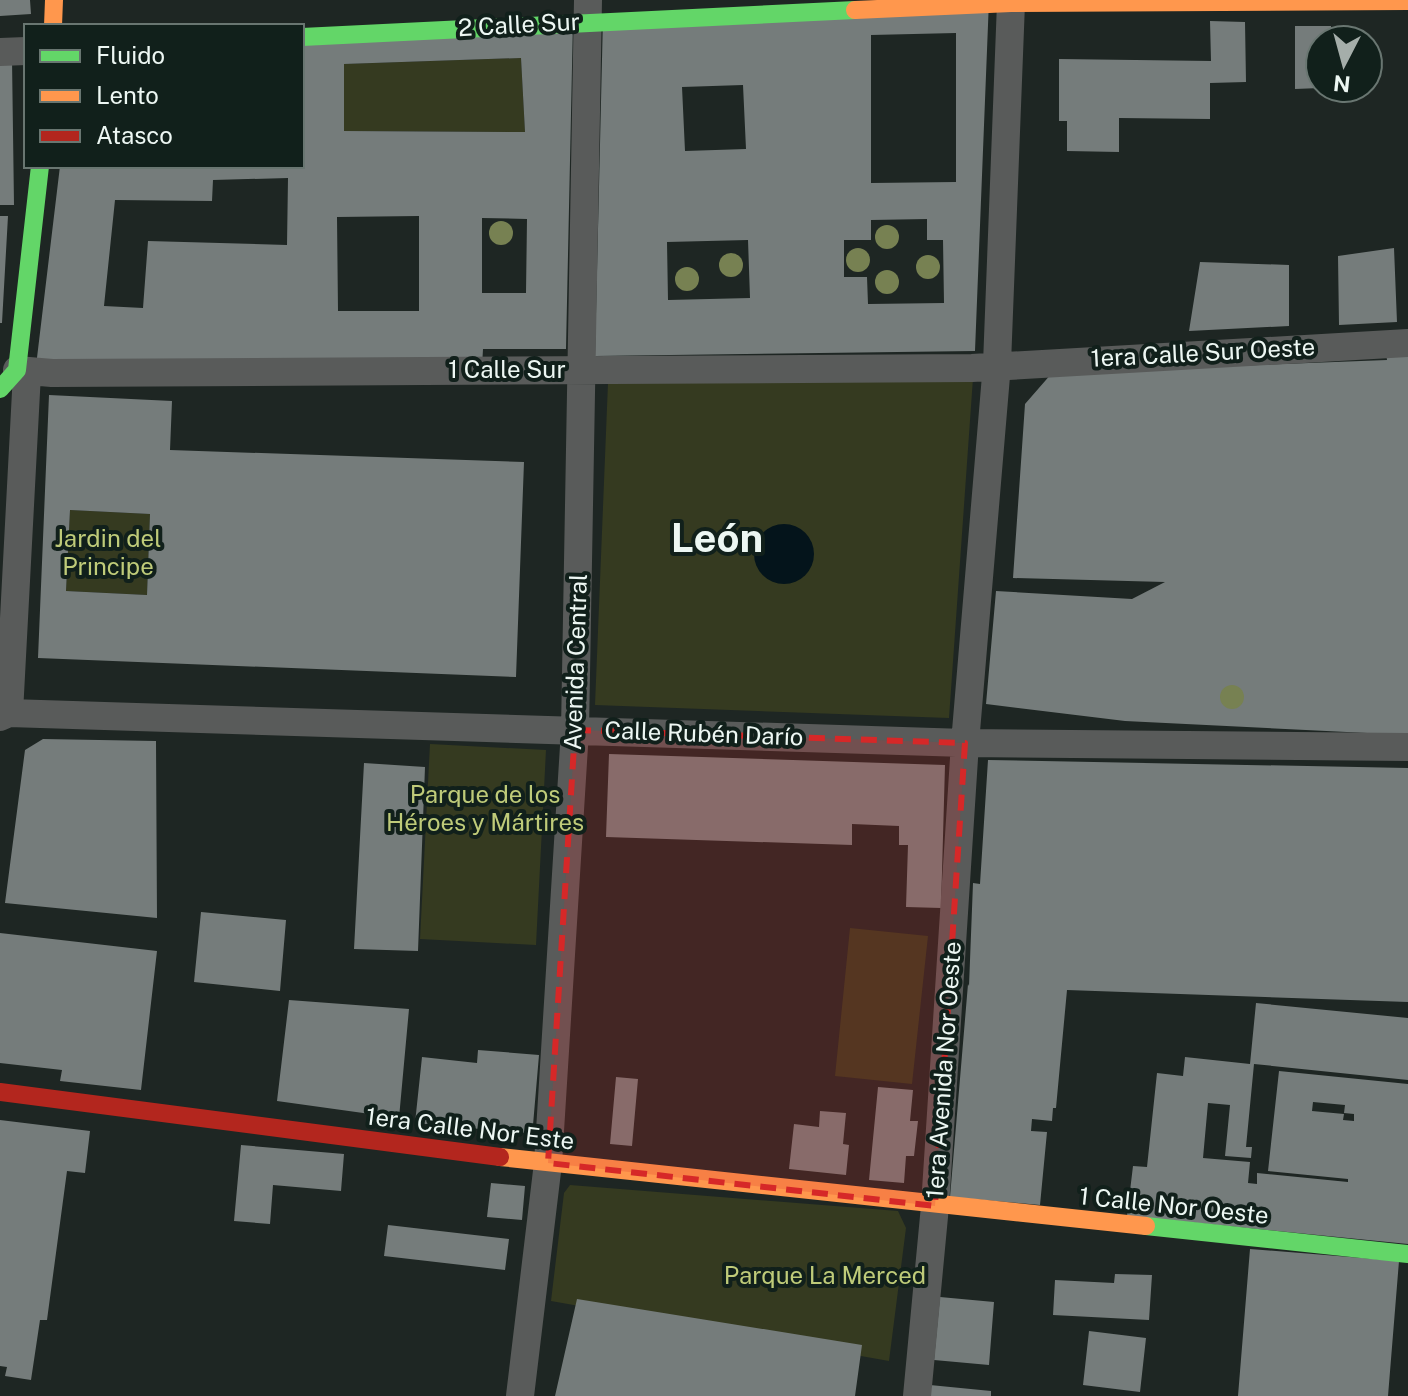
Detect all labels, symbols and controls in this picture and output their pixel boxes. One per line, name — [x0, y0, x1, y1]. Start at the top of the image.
street label: 2 Calle Sur — [457, 7, 581, 41]
legend — [24, 24, 304, 168]
north arrow — [1304, 24, 1384, 104]
text: Fluido — [96, 41, 165, 69]
text: N — [1332, 70, 1352, 98]
text: Lento — [96, 81, 159, 109]
text: Atasco — [96, 121, 173, 149]
street label: 1era Calle Sur Oeste — [1090, 332, 1316, 372]
street label: 1 Calle Sur — [448, 355, 566, 383]
district label: León — [671, 514, 763, 561]
park label: Jardin del Principe — [55, 524, 161, 580]
street label: Avenida Central — [558, 573, 592, 751]
street label: Calle Rubén Darío — [604, 716, 804, 750]
park label: Parque de los Héroes y Mártires — [386, 780, 584, 836]
street label: 1era Avenida Nor Oeste — [920, 940, 966, 1200]
street label: 1era Calle Nor Este — [364, 1101, 576, 1155]
street label: 1 Calle Nor Oeste — [1078, 1181, 1270, 1229]
park label: Parque La Merced — [724, 1261, 926, 1289]

